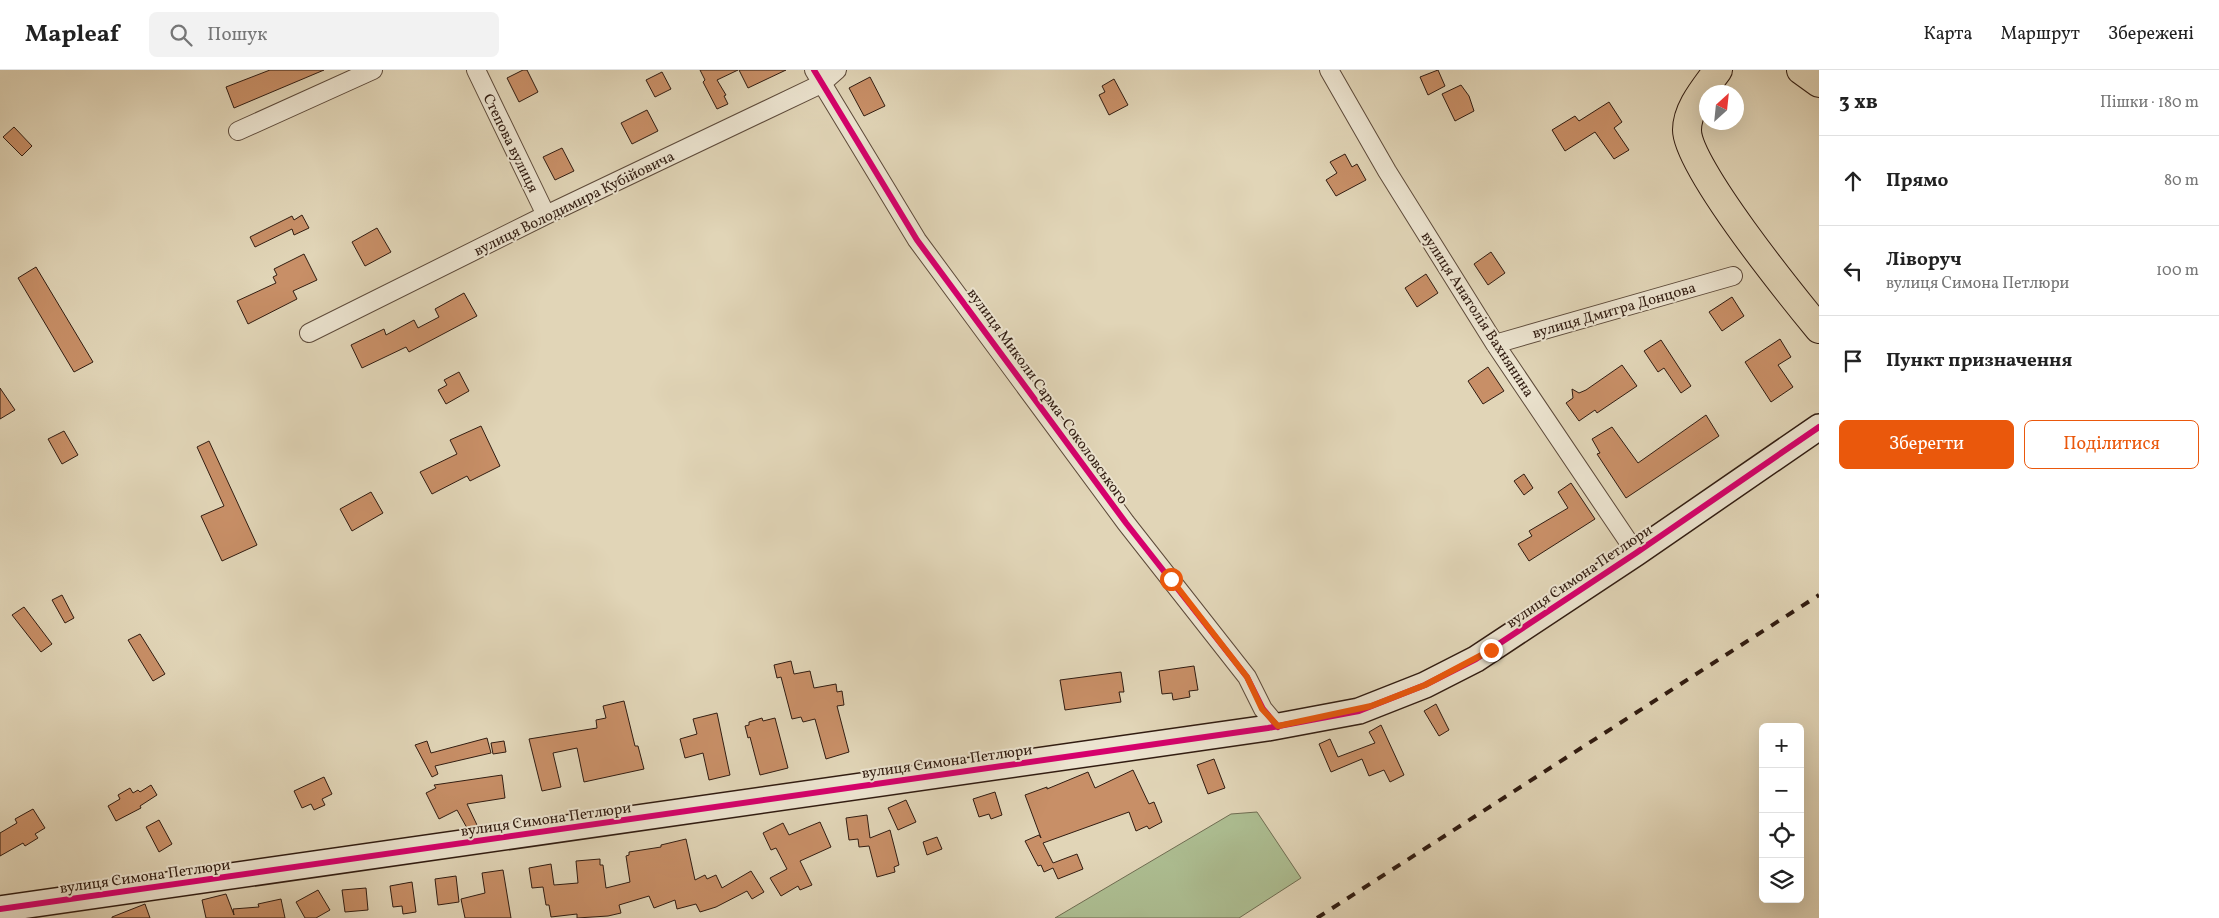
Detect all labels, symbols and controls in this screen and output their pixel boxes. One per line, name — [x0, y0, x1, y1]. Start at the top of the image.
search box — [149, 12, 499, 57]
text: Mapleaf — [25, 18, 119, 52]
icon: search — [167, 21, 195, 49]
text: Пошук — [207, 22, 268, 48]
text: Карта — [1924, 22, 1972, 47]
text: Маршрут — [2000, 22, 2080, 47]
text: Збережені — [2108, 22, 2194, 47]
north arrow — [1699, 85, 1744, 130]
text: 3 хв — [1839, 88, 1878, 117]
street label: Степова вулиця — [477, 91, 543, 197]
text: Пішки · 180 m — [2100, 92, 2199, 114]
street label: вулиця Володимира Кубійовича — [471, 147, 678, 262]
icon: ahead — [1839, 167, 1867, 195]
text: Прямо — [1886, 168, 1948, 194]
text: 80 m — [2164, 170, 2199, 192]
street label: вулиця Анатолія Вахнянина — [1415, 228, 1538, 402]
text: Ліворуч — [1886, 247, 1961, 273]
icon: left — [1839, 257, 1867, 285]
text: 100 m — [2156, 260, 2199, 282]
text: вулиця Симона Петлюри — [1886, 273, 2069, 295]
street label: вулиця Дмитра Донцова — [1530, 278, 1699, 345]
street label: вулиця Миколи Сарма-Соколовського — [961, 285, 1132, 509]
icon: arrive — [1839, 347, 1867, 375]
text: Пункт призначення — [1886, 348, 2072, 374]
button: Зберегти — [1839, 420, 2014, 469]
button: Поділитися — [2024, 420, 2199, 469]
street label: вулиця Симона Петлюри — [1503, 520, 1657, 634]
route start — [1160, 568, 1183, 591]
route end — [1480, 639, 1503, 662]
map controls — [1759, 723, 1804, 903]
button: + — [1759, 723, 1804, 768]
street label: вулиця Симона Петлюри — [861, 740, 1034, 785]
button: − — [1759, 768, 1804, 813]
street label: вулиця Симона Петлюри — [460, 798, 633, 843]
button: locate — [1759, 813, 1804, 858]
street label: вулиця Симона Петлюри — [59, 855, 232, 900]
button: layers — [1759, 858, 1804, 903]

